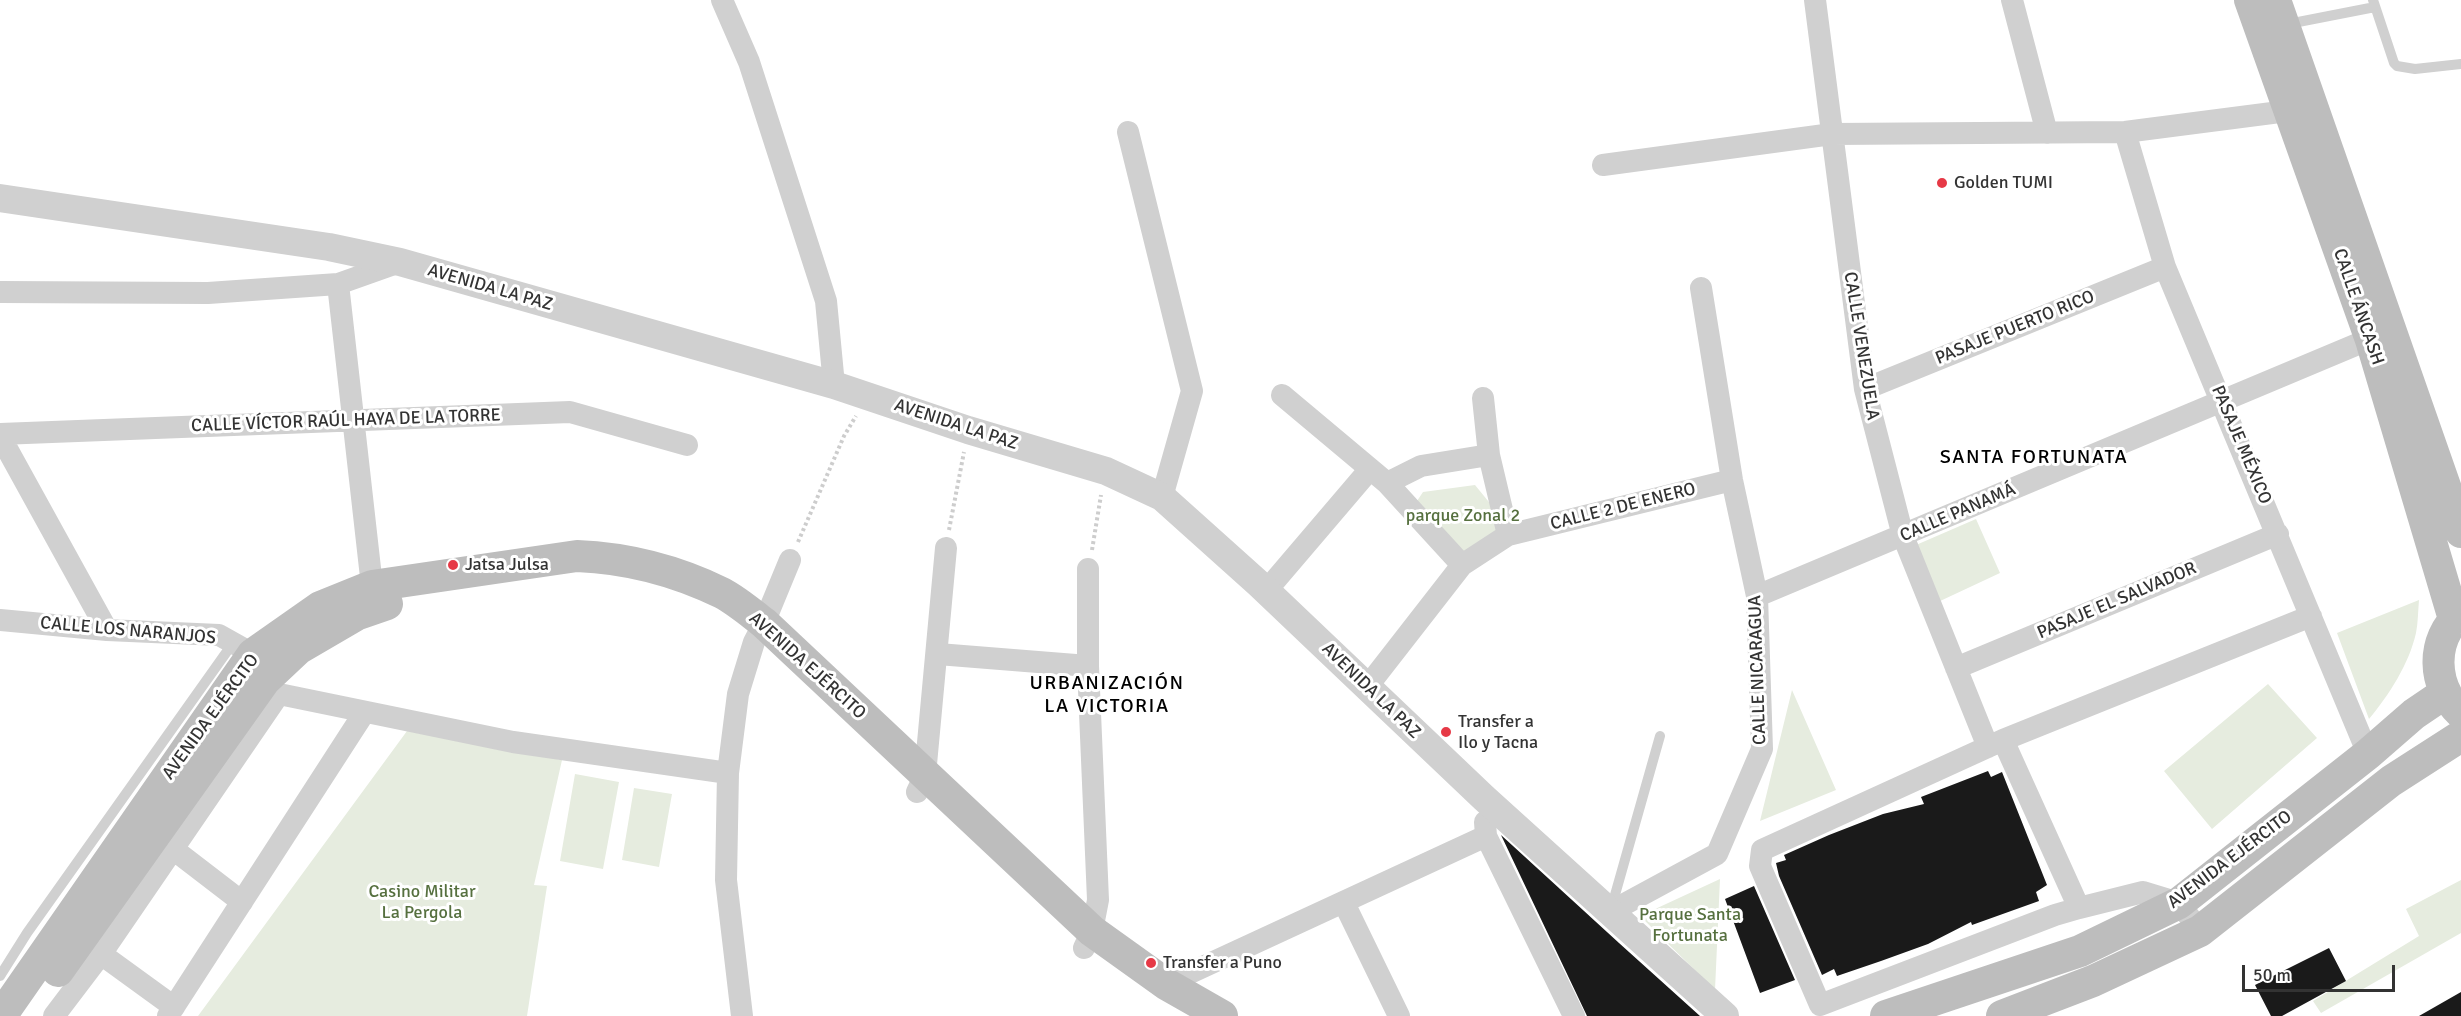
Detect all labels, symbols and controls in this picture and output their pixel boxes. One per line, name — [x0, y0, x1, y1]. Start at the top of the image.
place label: Golden TUMI — [1954, 172, 2053, 194]
marker: Golden TUMI — [1935, 176, 1949, 190]
street label: CALLE ÁNCASH — [2328, 246, 2388, 368]
street label: AVENIDA LA PAZ — [425, 260, 555, 316]
street label: CALLE VENEZUELA — [1839, 270, 1883, 422]
street label: PASAJE PUERTO RICO — [1932, 286, 2098, 370]
street label: PASAJE MÉXICO — [2206, 382, 2276, 508]
street label: AVENIDA LA PAZ — [891, 395, 1021, 455]
street label: CALLE VÍCTOR RAÚL HAYA DE LA TORRE — [191, 405, 501, 437]
district label: SANTA FORTUNATA — [1940, 446, 2128, 470]
street label: CALLE 2 DE ENERO — [1548, 479, 1698, 535]
street label: CALLE PANAMÁ — [1897, 479, 2019, 547]
park label: parque Zonal 2 — [1406, 505, 1520, 527]
place label: Jatsa Julsa — [465, 554, 549, 576]
marker: Jatsa Julsa — [446, 558, 460, 572]
street label: PASAJE EL SALVADOR — [2034, 558, 2200, 644]
street label: CALLE NICARAGUA — [1745, 595, 1771, 745]
street label: AVENIDA EJÉRCITO — [744, 608, 870, 724]
street label: CALLE LOS NARANJOS — [39, 613, 217, 649]
street label: AVENIDA LA PAZ — [1317, 638, 1425, 744]
street label: AVENIDA EJÉRCITO — [158, 650, 264, 784]
district label: URBANIZACIÓN LA VICTORIA — [1029, 672, 1185, 719]
place label: Transfer a Ilo y Tacna — [1458, 711, 1538, 754]
marker: Transfer a Ilo y Tacna — [1439, 725, 1453, 739]
street label: AVENIDA EJÉRCITO — [2164, 806, 2296, 914]
park label: Casino Militar La Pergola — [368, 881, 476, 924]
park label: Parque Santa Fortunata — [1639, 904, 1741, 946]
place label: Transfer a Puno — [1163, 952, 1282, 974]
scale bar — [2245, 953, 2398, 991]
marker: Transfer a Puno — [1144, 956, 1158, 970]
text: 50 m — [2253, 964, 2291, 986]

